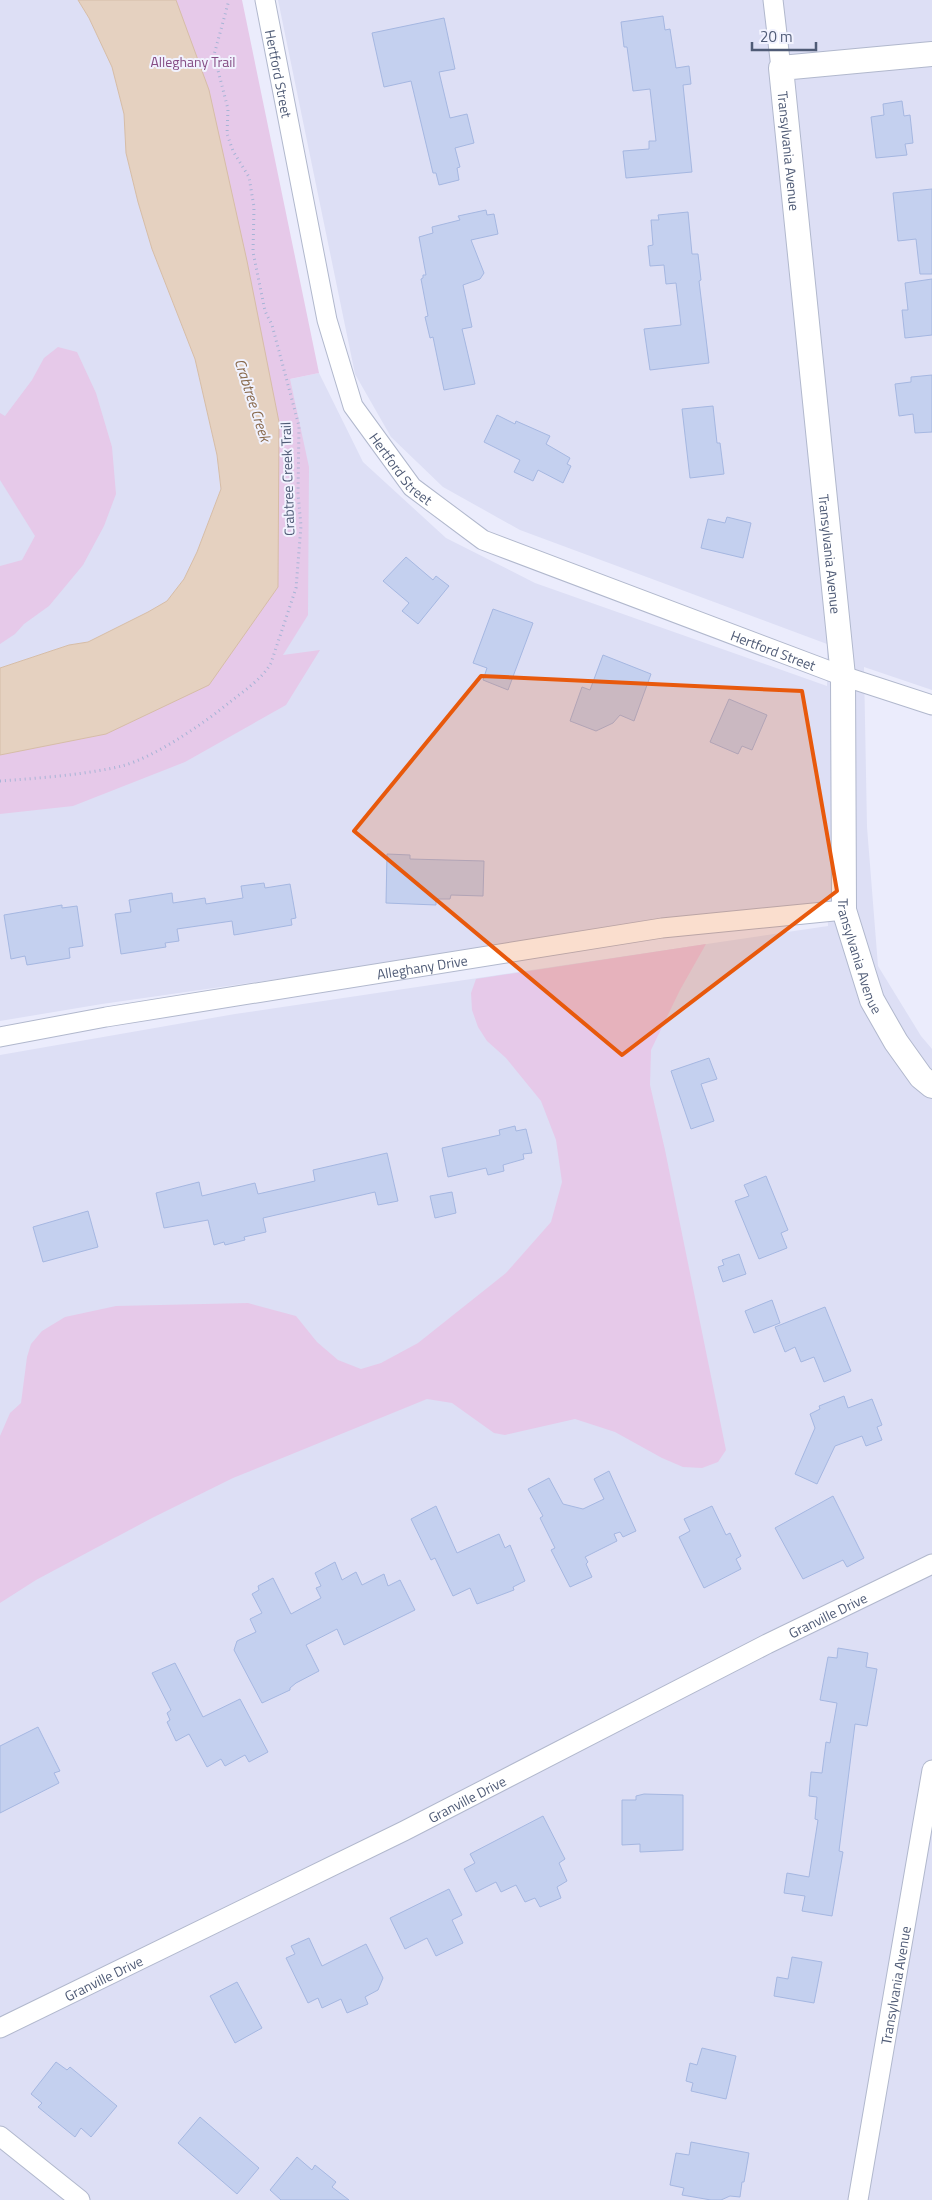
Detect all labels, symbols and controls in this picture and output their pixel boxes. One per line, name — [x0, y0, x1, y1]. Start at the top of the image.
scale bar — [752, 20, 816, 52]
text: 20 m — [760, 25, 793, 48]
street label: Hertford Street — [260, 28, 298, 120]
park label: Alleghany Trail — [150, 51, 236, 72]
street label: Transylvania Avenue — [773, 90, 806, 212]
water label: Crabtree Creek — [229, 355, 278, 447]
street label: Crabtree Creek Trail — [275, 422, 299, 536]
street label: Hertford Street — [365, 428, 437, 510]
street label: Transylvania Avenue — [814, 493, 847, 615]
street label: Hertford Street — [728, 624, 819, 675]
street label: Transylvania Avenue — [833, 898, 888, 1017]
street label: Alleghany Drive — [375, 949, 469, 984]
street label: Granville Drive — [785, 1587, 870, 1643]
street label: Granville Drive — [424, 1770, 509, 1828]
street label: Transylvania Avenue — [874, 1924, 916, 2046]
street label: Granville Drive — [61, 1950, 146, 2006]

